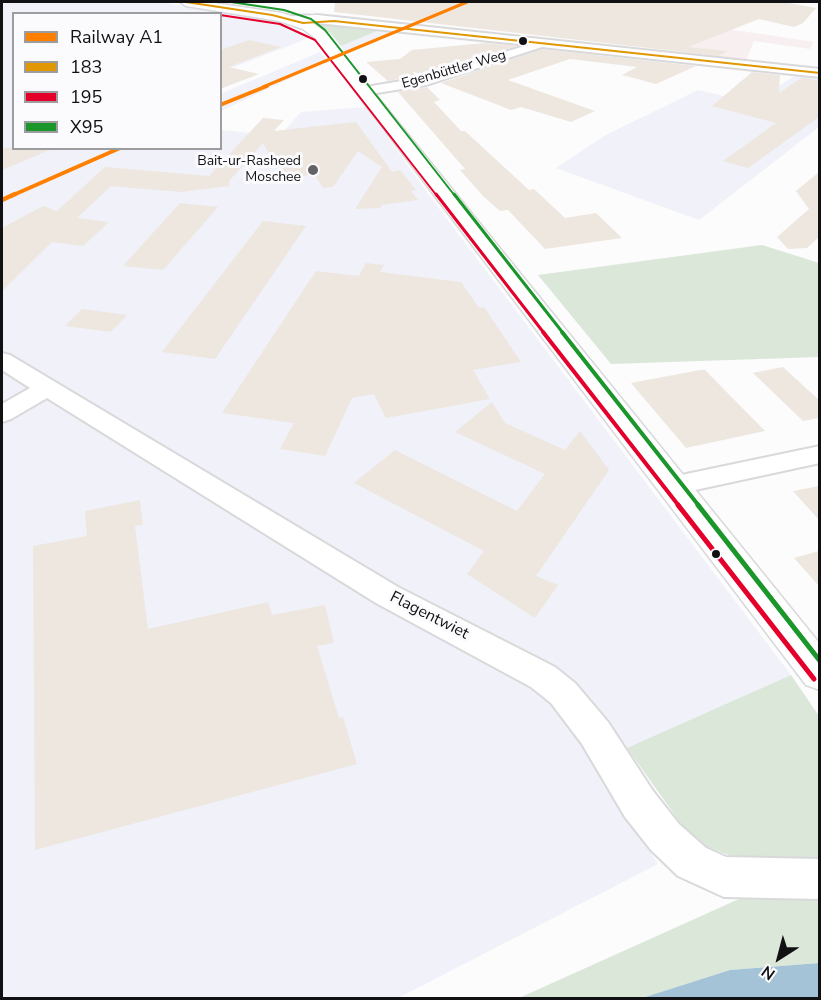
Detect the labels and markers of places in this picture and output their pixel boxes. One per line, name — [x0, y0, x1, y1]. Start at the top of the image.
unlabelled marker — [517, 35, 529, 47]
unlabelled marker — [357, 73, 369, 85]
place label: Bait-ur-Rasheed Moschee — [197, 154, 301, 186]
marker: Bait-ur-Rasheed Moschee — [306, 163, 320, 177]
unlabelled marker — [710, 548, 722, 560]

